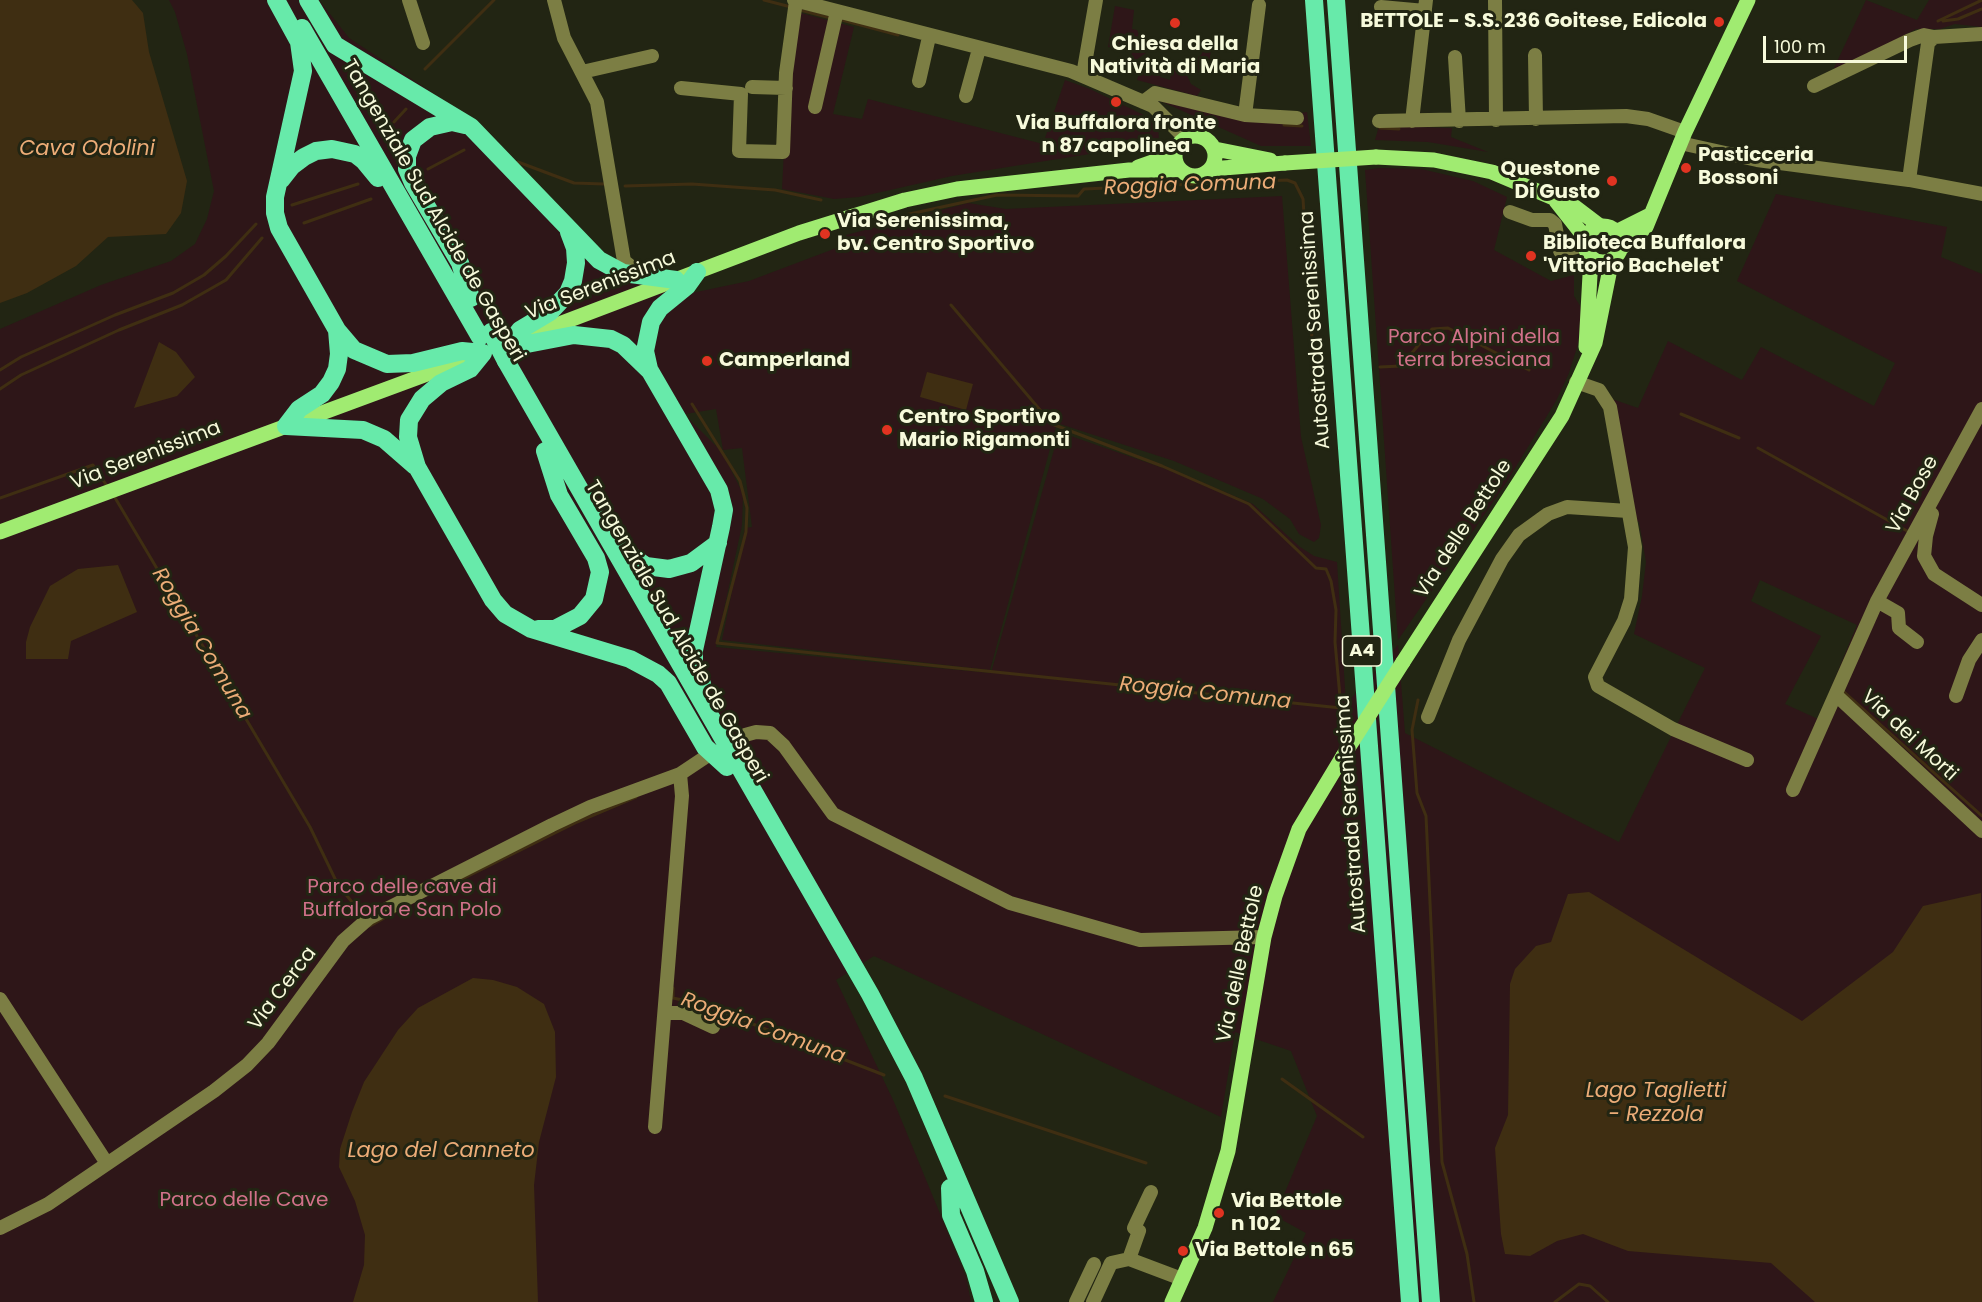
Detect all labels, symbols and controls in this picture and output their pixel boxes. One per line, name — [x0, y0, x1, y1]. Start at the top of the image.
place label: BETTOLE - S.S. 236 Goitese, Edicola — [1360, 10, 1707, 34]
marker: BETTOLE - S.S. 236 Goitese, Edicola — [1712, 15, 1726, 29]
marker: Chiesa della Natività di Maria — [1168, 16, 1182, 30]
scale bar — [1766, 24, 1910, 62]
place label: Chiesa della Natività di Maria — [1090, 33, 1260, 80]
text: 100 m — [1774, 34, 1826, 59]
street label: Tangenziale Sud Alcide de Gasperi — [336, 55, 530, 367]
marker: Via Buffalora fronte n 87 capolinea — [1109, 95, 1123, 109]
place label: Via Buffalora fronte n 87 capolinea — [1016, 112, 1216, 159]
water label: Cava Odolini — [19, 137, 155, 163]
place label: Pasticceria Bossoni — [1698, 144, 1814, 191]
place label: Questone Di Gusto — [1501, 158, 1600, 205]
marker: Pasticceria Bossoni — [1679, 161, 1693, 175]
water label: Roggia Comuna — [1103, 170, 1277, 202]
marker: Questone Di Gusto — [1605, 174, 1619, 188]
place label: Via Serenissima, bv. Centro Sportivo — [837, 210, 1034, 257]
street label: Autostrada Serenissima — [1296, 210, 1336, 450]
marker: Via Serenissima, bv. Centro Sportivo — [818, 227, 832, 241]
place label: Biblioteca Buffalora 'Vittorio Bachelet' — [1543, 232, 1746, 279]
street label: Via Serenissima — [523, 246, 679, 326]
marker: Biblioteca Buffalora 'Vittorio Bachelet' — [1524, 249, 1538, 263]
park label: Parco Alpini della terra bresciana — [1388, 326, 1560, 373]
place label: Camperland — [719, 349, 850, 373]
marker: Camperland — [700, 354, 714, 368]
place label: Centro Sportivo Mario Rigamonti — [899, 406, 1070, 453]
street label: Via Serenissima — [68, 416, 224, 496]
marker: Centro Sportivo Mario Rigamonti — [880, 423, 894, 437]
street label: Via Bose — [1882, 452, 1944, 538]
street label: Via delle Bettole — [1410, 455, 1518, 603]
street label: Tangenziale Sud Alcide de Gasperi — [579, 476, 773, 788]
water label: Roggia Comuna — [146, 564, 256, 724]
road number: A4 — [1342, 636, 1382, 666]
water label: Roggia Comuna — [1118, 672, 1292, 716]
street label: Via dei Morti — [1856, 685, 1962, 787]
street label: Autostrada Serenissima — [1332, 694, 1372, 934]
park label: Parco delle cave di Buffalora e San Polo — [302, 876, 502, 923]
street label: Via delle Bettole — [1213, 883, 1269, 1045]
street label: Via Cerca — [244, 943, 322, 1035]
water label: Roggia Comuna — [678, 988, 848, 1070]
water label: Lago Taglietti - Rezzola — [1586, 1079, 1726, 1129]
water label: Lago del Canneto — [347, 1139, 535, 1165]
park label: Parco delle Cave — [160, 1189, 328, 1213]
place label: Via Bettole n 102 — [1231, 1190, 1342, 1237]
marker: Via Bettole n 102 — [1212, 1206, 1226, 1220]
place label: Via Bettole n 65 — [1195, 1239, 1354, 1263]
marker: Via Bettole n 65 — [1176, 1244, 1190, 1258]

